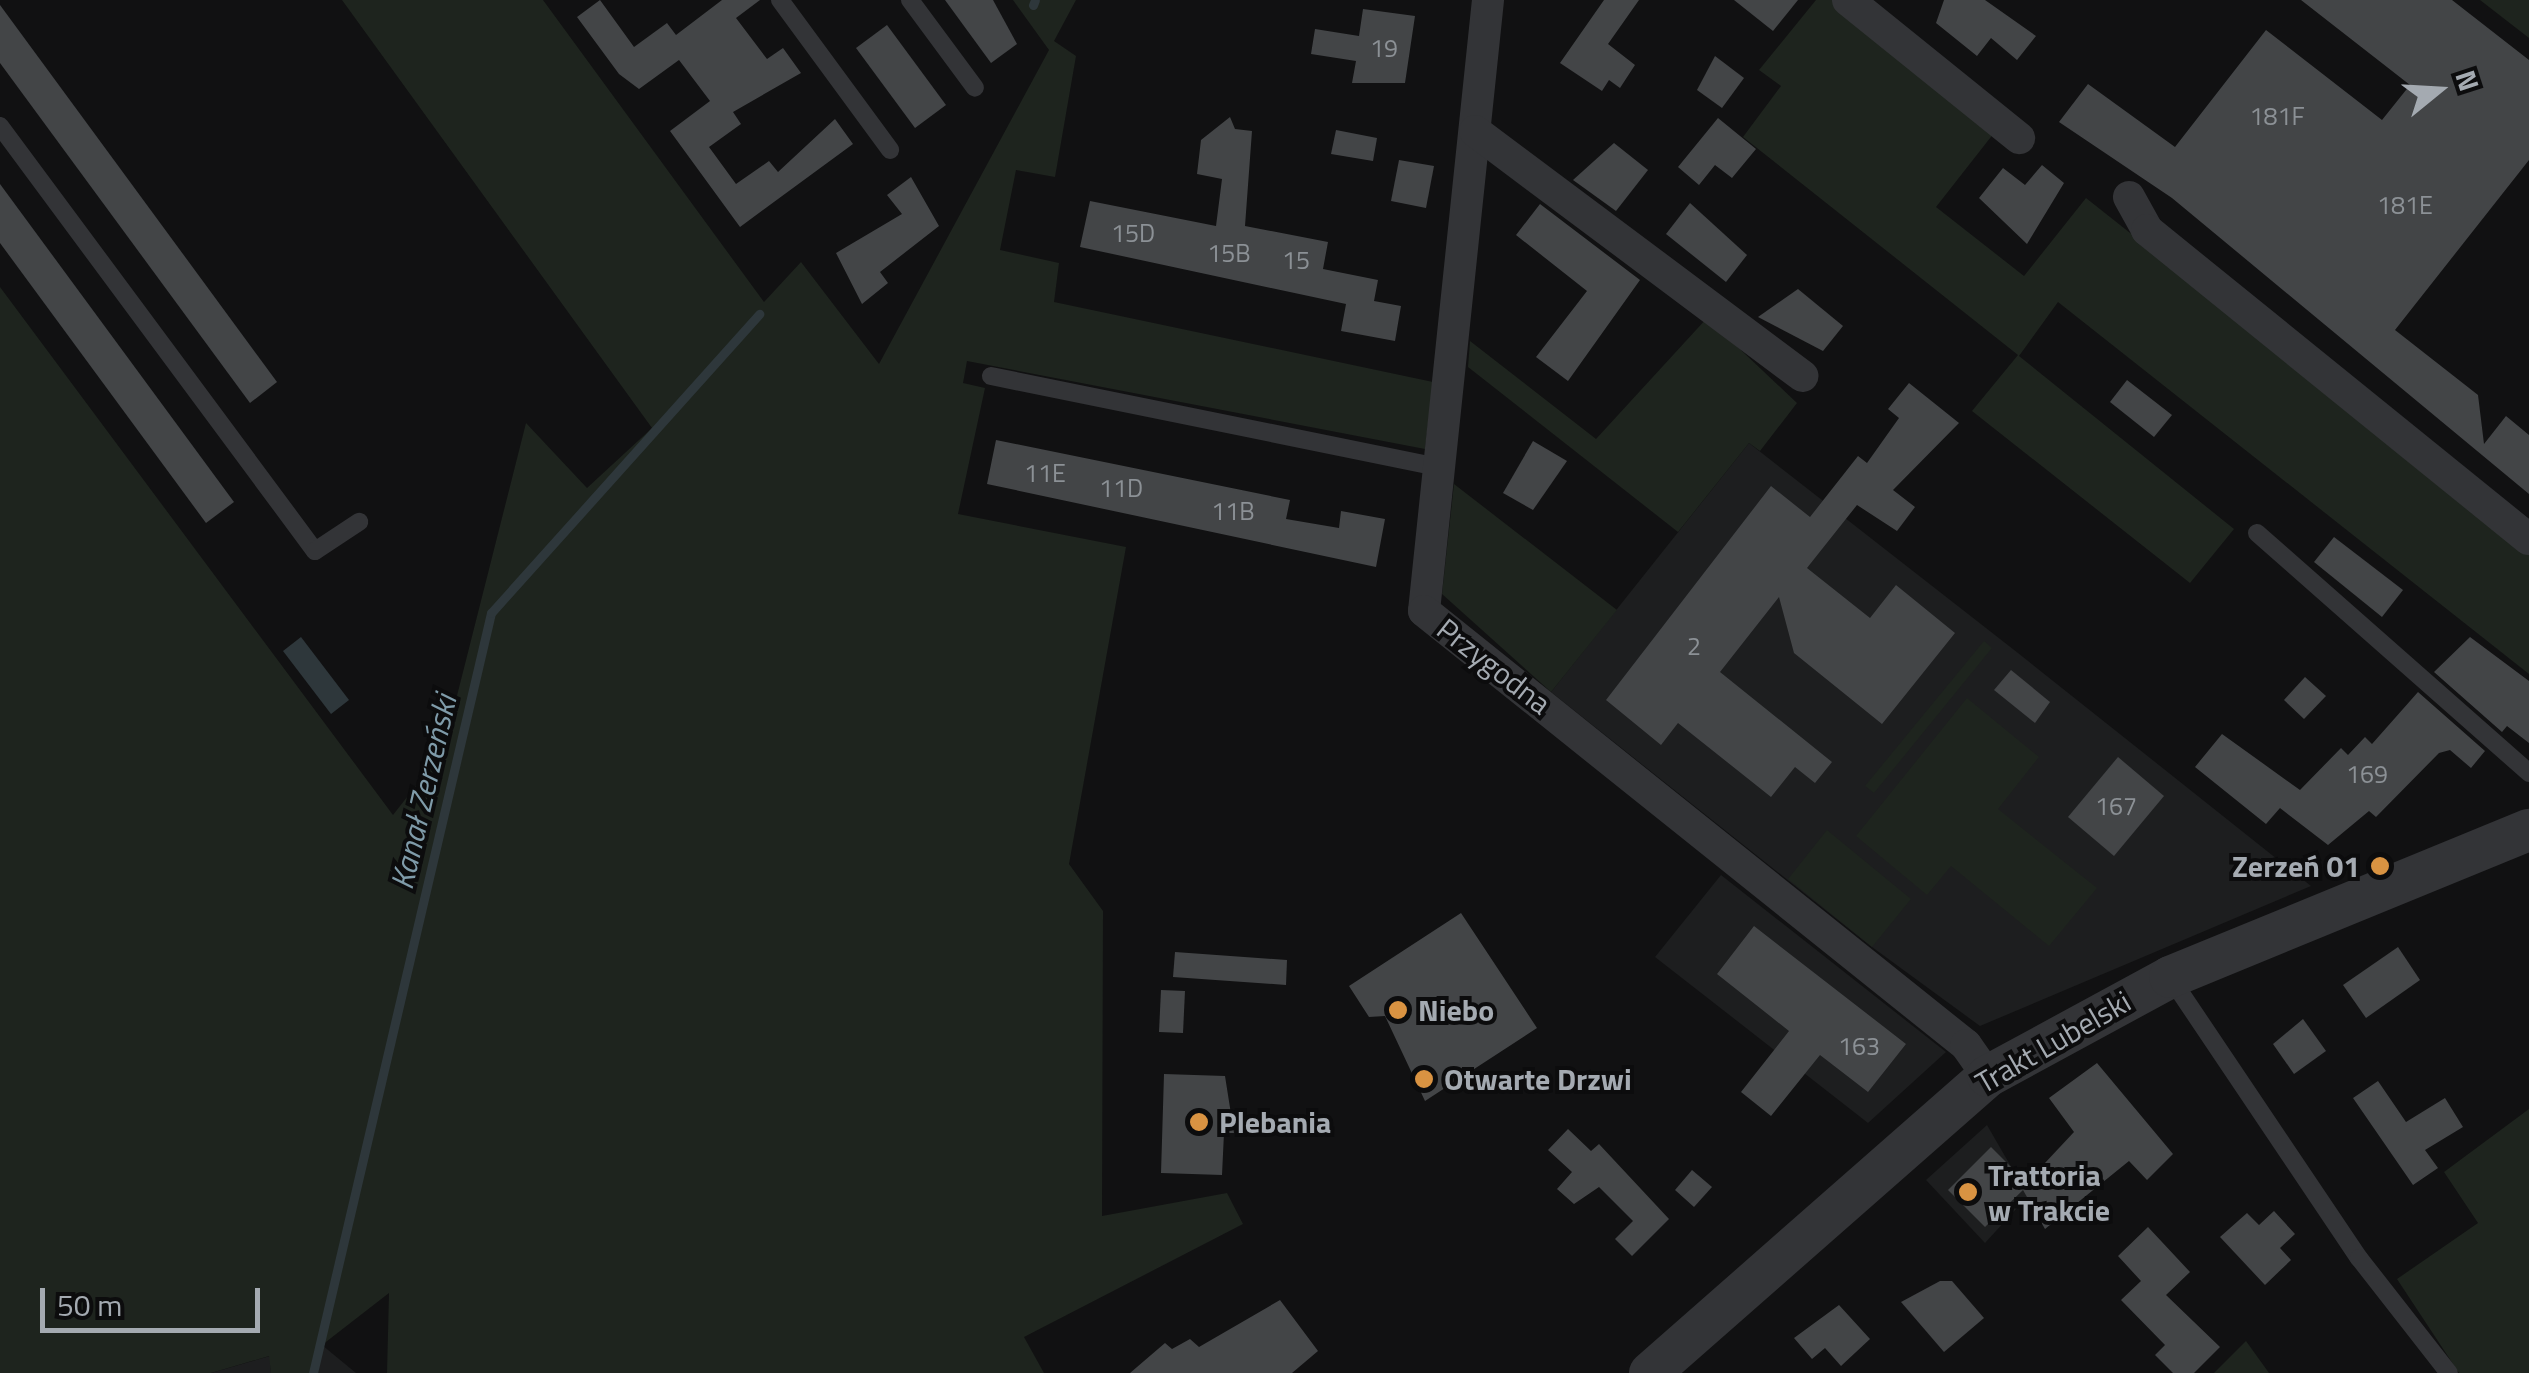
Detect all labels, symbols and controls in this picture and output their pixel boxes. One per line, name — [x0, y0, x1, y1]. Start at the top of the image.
house number: 19 — [1370, 33, 1398, 63]
north arrow — [2389, 40, 2489, 140]
text: N — [2445, 65, 2491, 96]
house number: 181F — [2249, 101, 2305, 131]
house number: 181E — [2377, 190, 2433, 220]
house number: 15D — [1111, 218, 1155, 248]
house number: 15B — [1207, 238, 1251, 268]
house number: 15 — [1282, 245, 1310, 275]
house number: 11E — [1024, 458, 1066, 488]
house number: 11D — [1099, 473, 1143, 503]
house number: 11B — [1211, 496, 1255, 526]
street label: Przygodna — [1430, 610, 1558, 722]
house number: 2 — [1687, 631, 1701, 661]
water label: Kanał Zerzeński — [382, 691, 464, 893]
house number: 169 — [2346, 759, 2388, 789]
house number: 167 — [2095, 791, 2137, 821]
place label: Zerzeń 01 — [2232, 848, 2360, 884]
marker: Zerzeń 01 — [2369, 855, 2391, 877]
street label: Trakt Lubelski — [1969, 983, 2137, 1101]
place label: Niebo — [1418, 992, 1494, 1028]
marker: Niebo — [1387, 999, 1409, 1021]
house number: 163 — [1838, 1031, 1880, 1061]
place label: Otwarte Drzwi — [1444, 1061, 1632, 1097]
marker: Otwarte Drzwi — [1413, 1068, 1435, 1090]
place label: Plebania — [1219, 1104, 1331, 1140]
marker: Plebania — [1188, 1111, 1210, 1133]
place label: Trattoria w Trakcie — [1988, 1157, 2110, 1228]
marker: Trattoria w Trakcie — [1957, 1181, 1979, 1203]
scale bar — [45, 1268, 265, 1330]
text: 50 m — [57, 1282, 122, 1328]

